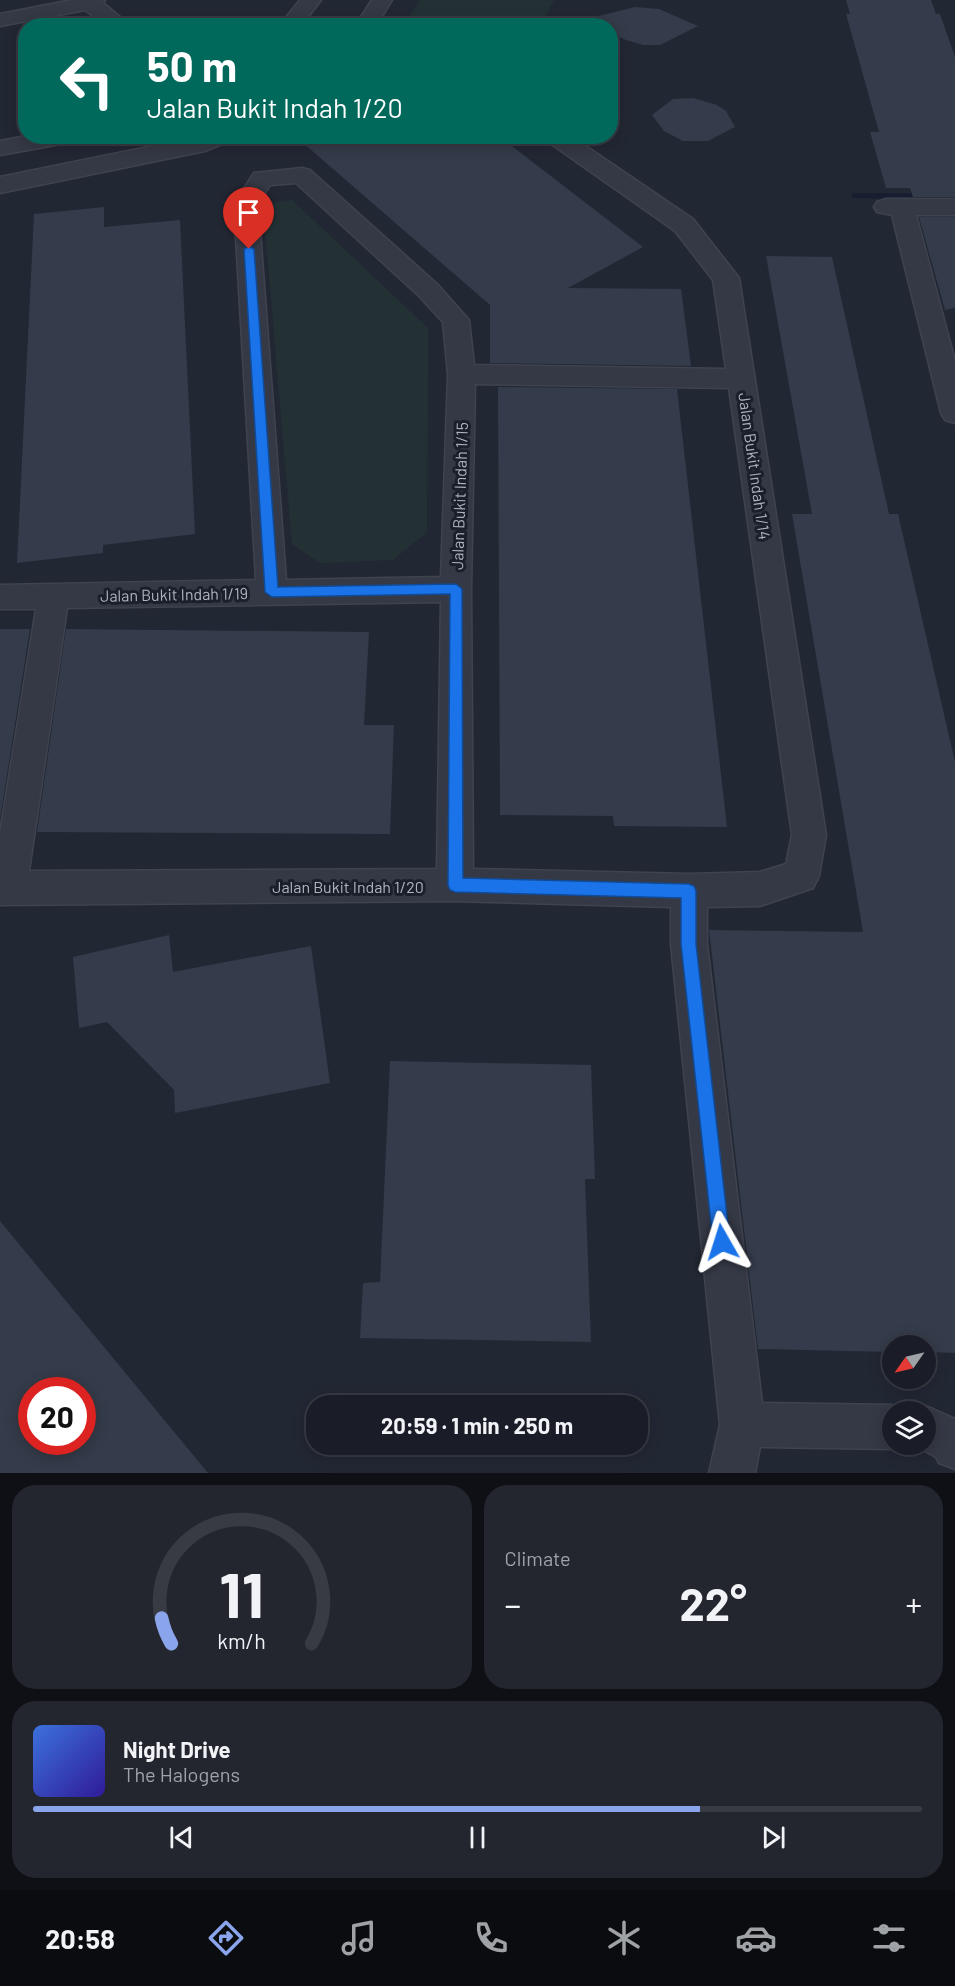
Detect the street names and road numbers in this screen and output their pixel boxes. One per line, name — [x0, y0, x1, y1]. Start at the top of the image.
street label: Jalan Bukit Indah 1/14 — [735, 391, 775, 541]
street label: Jalan Bukit Indah 1/15 — [447, 422, 471, 570]
street label: Jalan Bukit Indah 1/19 — [100, 583, 248, 605]
street label: Jalan Bukit Indah 1/20 — [272, 877, 424, 896]

